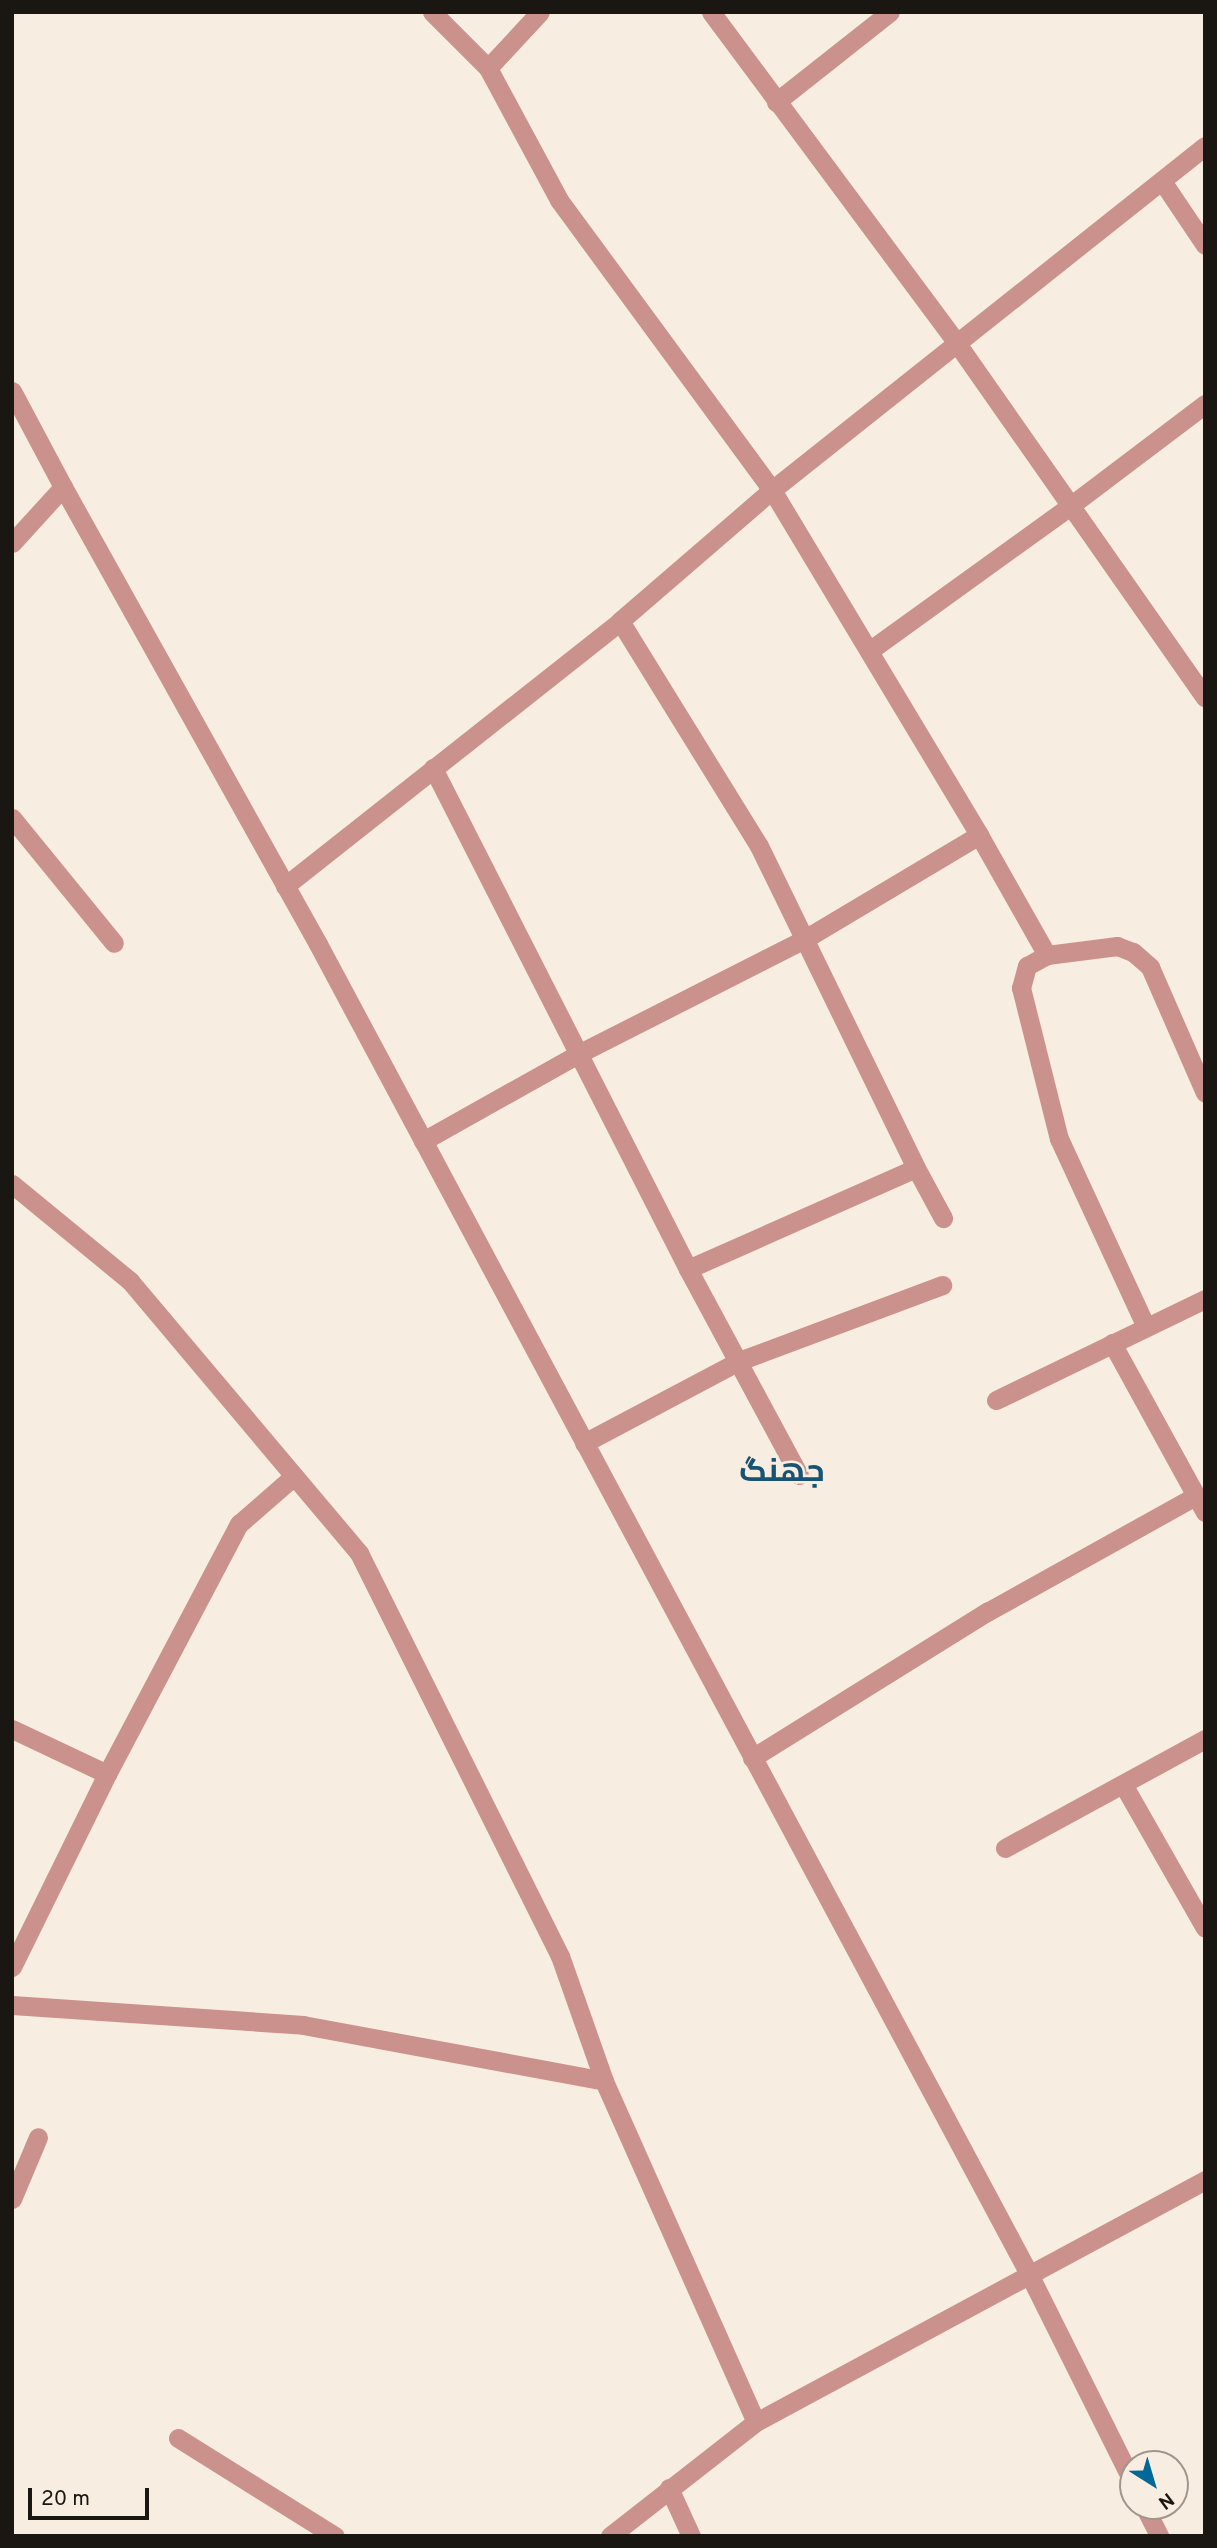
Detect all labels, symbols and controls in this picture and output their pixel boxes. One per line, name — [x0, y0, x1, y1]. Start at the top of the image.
district label: جھنگ — [739, 1454, 825, 1492]
north arrow — [1119, 2450, 1189, 2520]
scale bar — [32, 2474, 152, 2518]
text: 20 m — [41, 2486, 90, 2513]
text: N — [1153, 2486, 1178, 2514]

